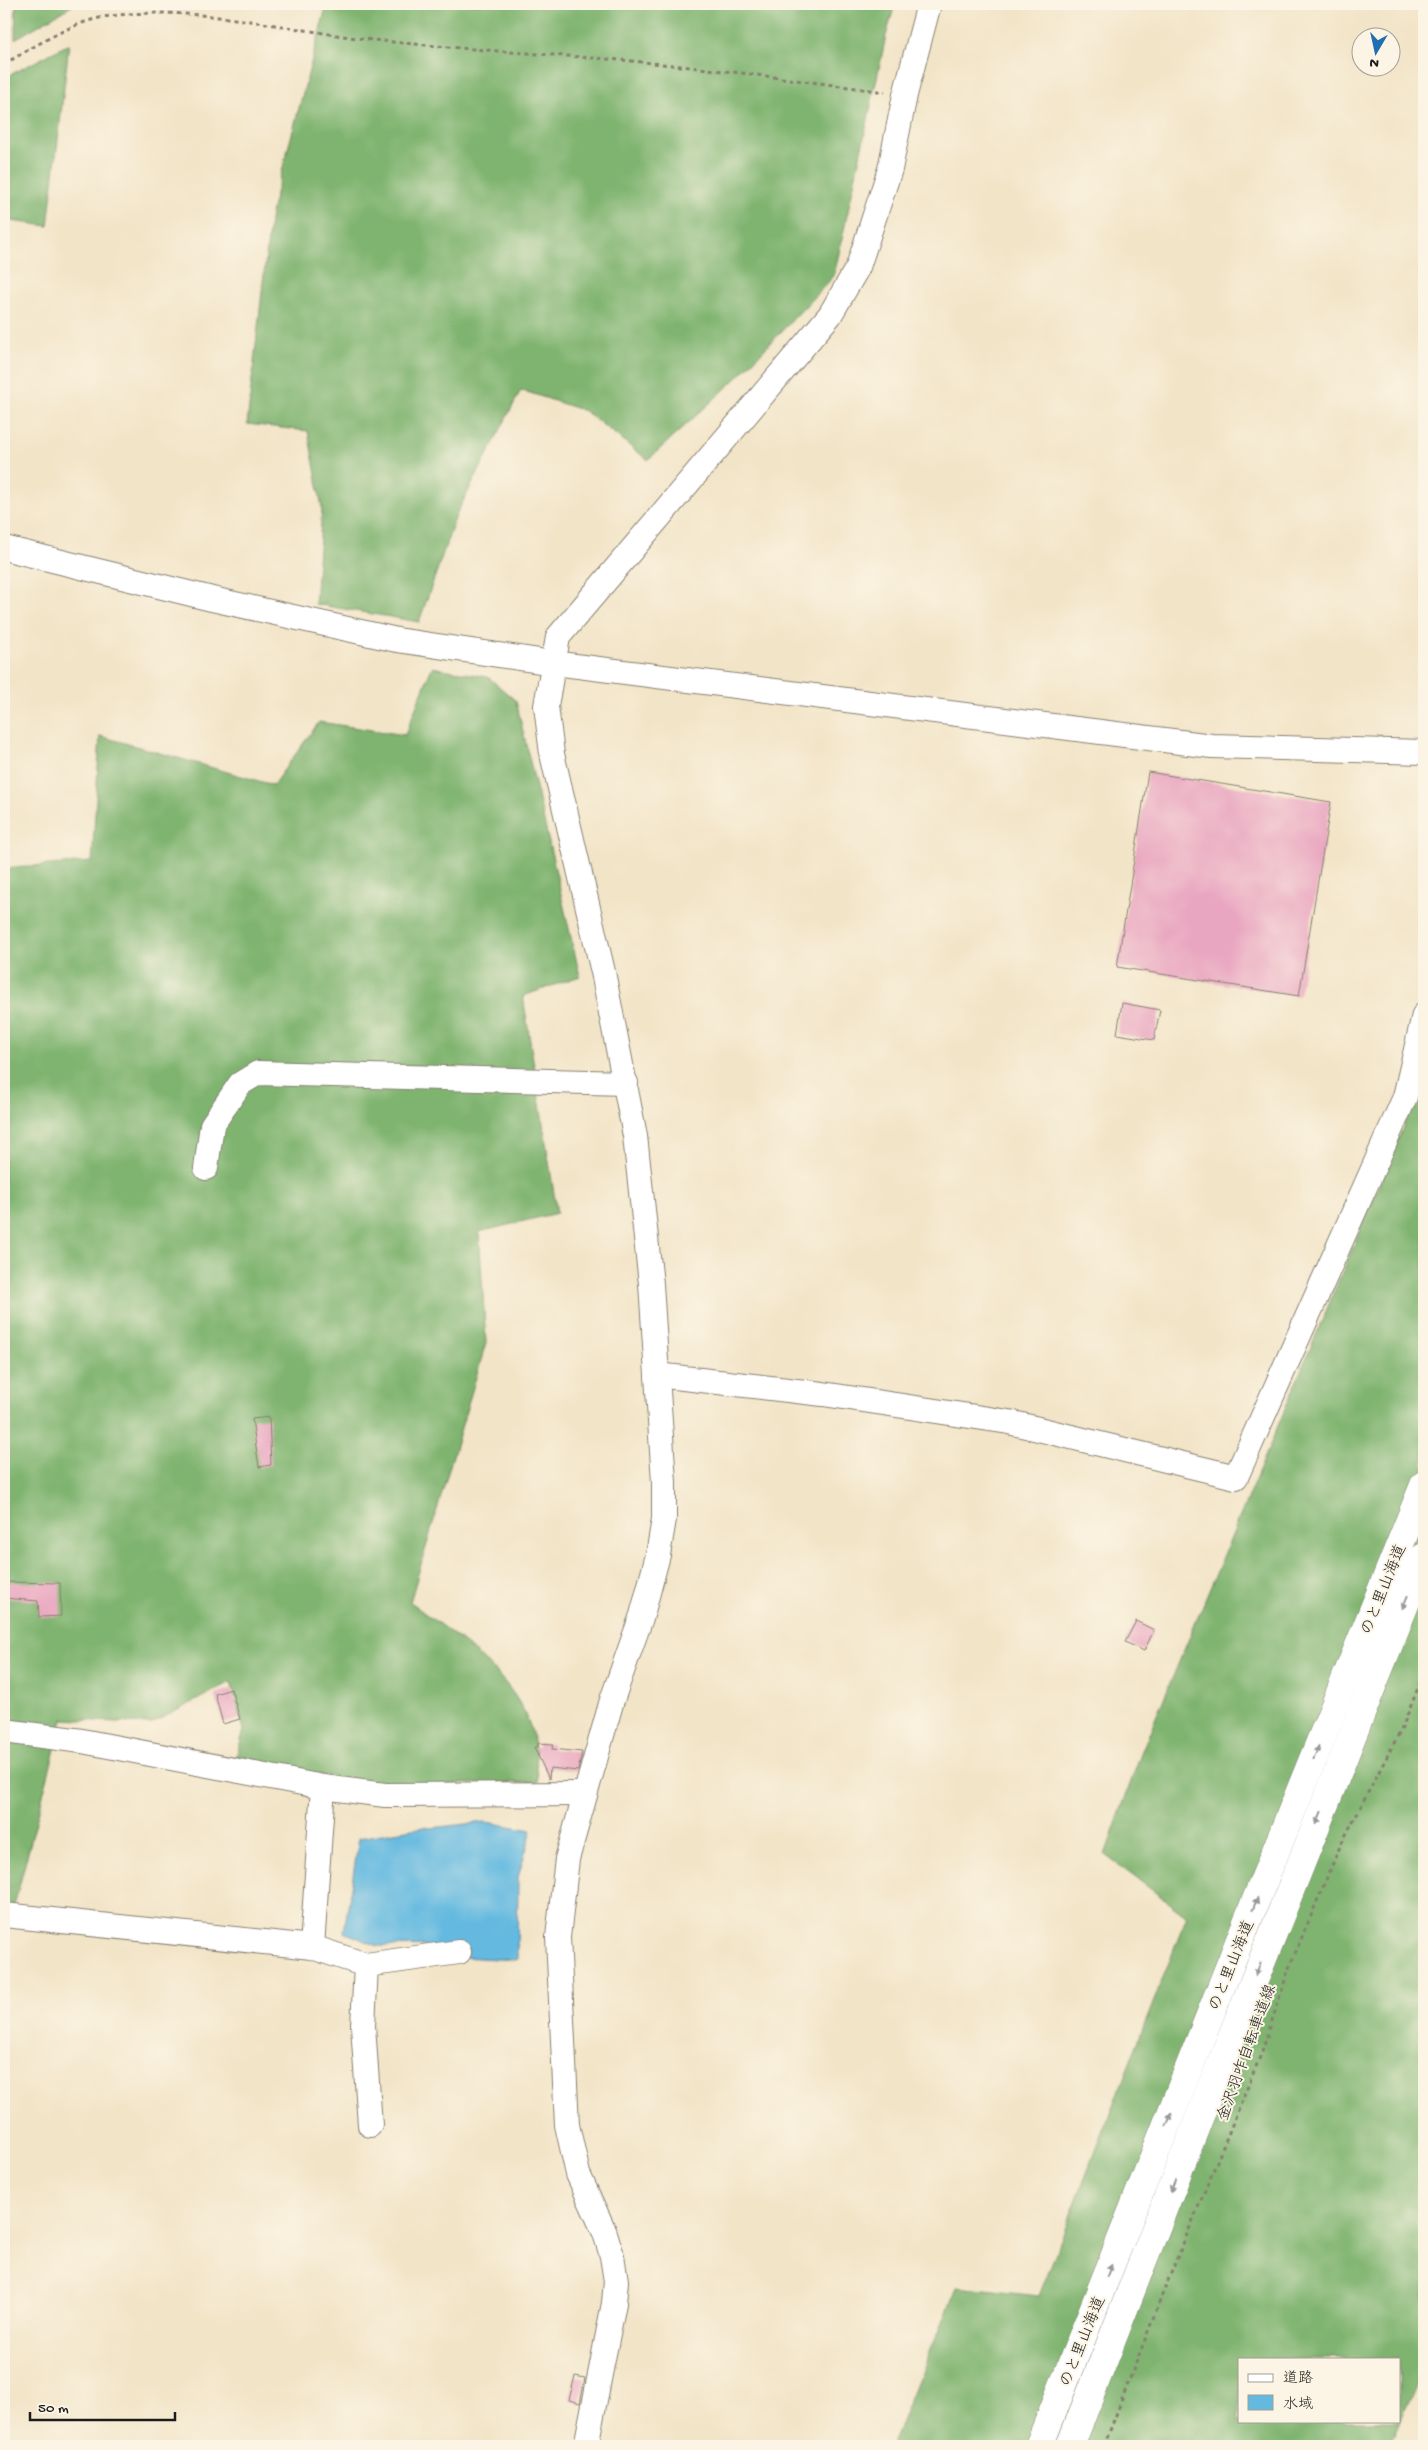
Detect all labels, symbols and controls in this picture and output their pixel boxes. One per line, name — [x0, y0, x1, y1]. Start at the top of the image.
north arrow — [1350, 28, 1400, 78]
text: N — [1369, 53, 1380, 71]
street label: のと里山海道 — [1358, 1542, 1412, 1638]
one-way arrow — [1401, 1595, 1409, 1609]
one-way arrow — [1312, 1746, 1320, 1760]
one-way arrow — [1314, 1811, 1322, 1825]
one-way arrow — [1251, 1896, 1259, 1911]
street label: のと里山海道 — [1206, 1918, 1260, 2014]
one-way arrow — [1254, 1962, 1262, 1976]
street label: 金沢羽咋自転車道線 — [1213, 1982, 1282, 2124]
one-way arrow — [1165, 2112, 1173, 2127]
one-way arrow — [1168, 2178, 1176, 2192]
one-way arrow — [1105, 2263, 1113, 2278]
street label: のと里山海道 — [1057, 2294, 1111, 2390]
legend — [1238, 2358, 1400, 2422]
text: 道路 — [1283, 2370, 1313, 2388]
scale bar — [30, 2390, 175, 2422]
text: 水域 — [1283, 2395, 1313, 2414]
text: 50 m — [38, 2400, 69, 2418]

